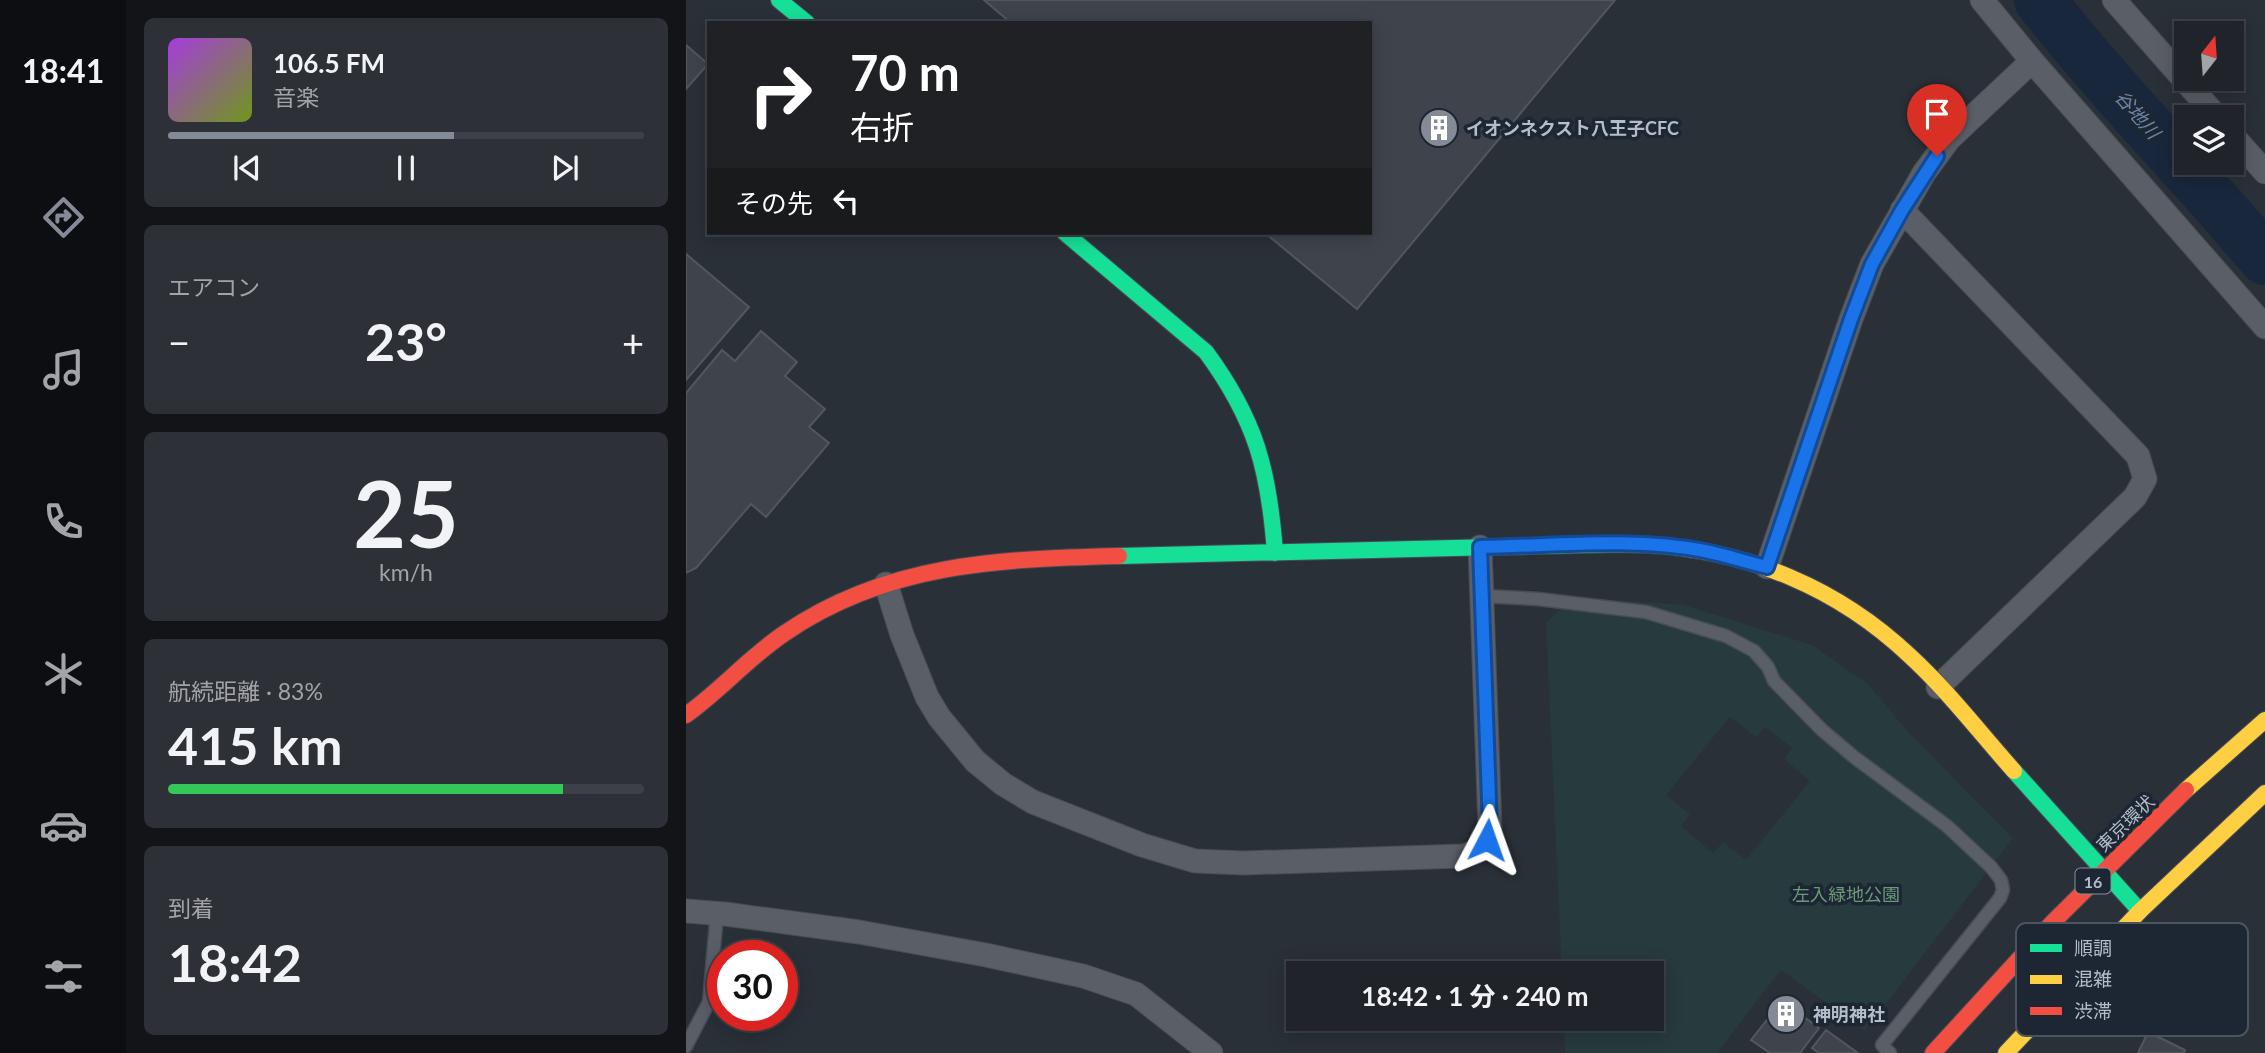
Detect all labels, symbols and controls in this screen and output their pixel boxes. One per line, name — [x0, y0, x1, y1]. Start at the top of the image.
north arrow — [2174, 21, 2244, 91]
map controls — [2174, 21, 2244, 175]
text: 70 m — [850, 43, 960, 101]
text: 106.5 FM — [273, 47, 385, 79]
icon: right — [735, 49, 826, 140]
text: 18:41 — [22, 51, 104, 90]
text: 音楽 — [273, 83, 319, 111]
pin — [1907, 84, 1967, 156]
water label: 谷地川 — [2111, 85, 2167, 145]
icon: arrive — [1918, 95, 1956, 133]
button: layers — [2174, 105, 2244, 175]
text: 右折 — [850, 107, 914, 146]
building icon: イオンネクスト八王子CFC — [1418, 107, 1460, 149]
place label: イオンネクスト八王子CFC — [1466, 117, 1679, 139]
icon: previous — [228, 149, 266, 187]
icon: pause — [387, 149, 425, 187]
icon: next — [546, 149, 584, 187]
icon: left — [827, 182, 865, 220]
text: その先 — [735, 187, 813, 219]
icon: directions — [39, 193, 88, 242]
text: エアコン — [168, 273, 260, 301]
text: 23° — [365, 310, 447, 372]
text: − — [168, 319, 190, 365]
text: + — [622, 319, 644, 365]
icon: music — [39, 345, 88, 394]
text: 25 — [353, 458, 459, 567]
icon: phone — [39, 497, 88, 546]
text: km/h — [379, 558, 433, 586]
icon: climate — [39, 649, 88, 698]
text: 航続距離 · 83% — [168, 677, 323, 705]
text: 415 km — [168, 714, 342, 776]
street label: 東京環状 — [2091, 790, 2159, 856]
icon: car — [39, 801, 88, 850]
position arrow — [1450, 803, 1524, 877]
road number: 16 — [2076, 868, 2110, 894]
park label: 左入緑地公園 — [1792, 883, 1900, 905]
text: 到着 — [168, 894, 214, 922]
legend — [2016, 923, 2248, 1036]
text: 18:42 — [168, 931, 302, 993]
text: 順調 — [2074, 936, 2112, 959]
speed limit sign: 30 — [707, 940, 798, 1031]
icon: filters — [39, 952, 88, 1001]
text: 混雑 — [2074, 967, 2112, 990]
text: 18:42 · 1 分 · 240 m — [1361, 980, 1589, 1012]
building icon: 神明神社 — [1765, 993, 1807, 1035]
text: 渋滞 — [2074, 999, 2112, 1022]
place label: 神明神社 — [1813, 1003, 1885, 1025]

